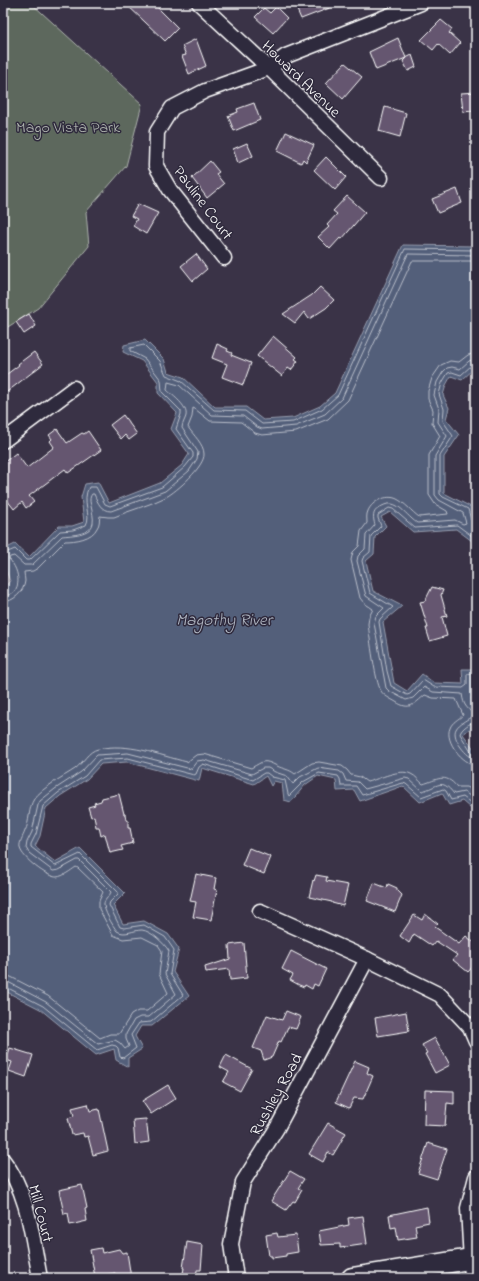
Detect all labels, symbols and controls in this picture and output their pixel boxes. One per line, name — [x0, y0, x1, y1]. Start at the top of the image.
street label: Howard Avenue — [255, 35, 346, 124]
park label: Mago Vista Park — [16, 116, 121, 140]
street label: Pauline Court — [167, 161, 239, 246]
water label: Magothy River — [176, 608, 275, 634]
street label: Rushley Road — [244, 1049, 309, 1141]
street label: Mill Court — [21, 1182, 59, 1245]

